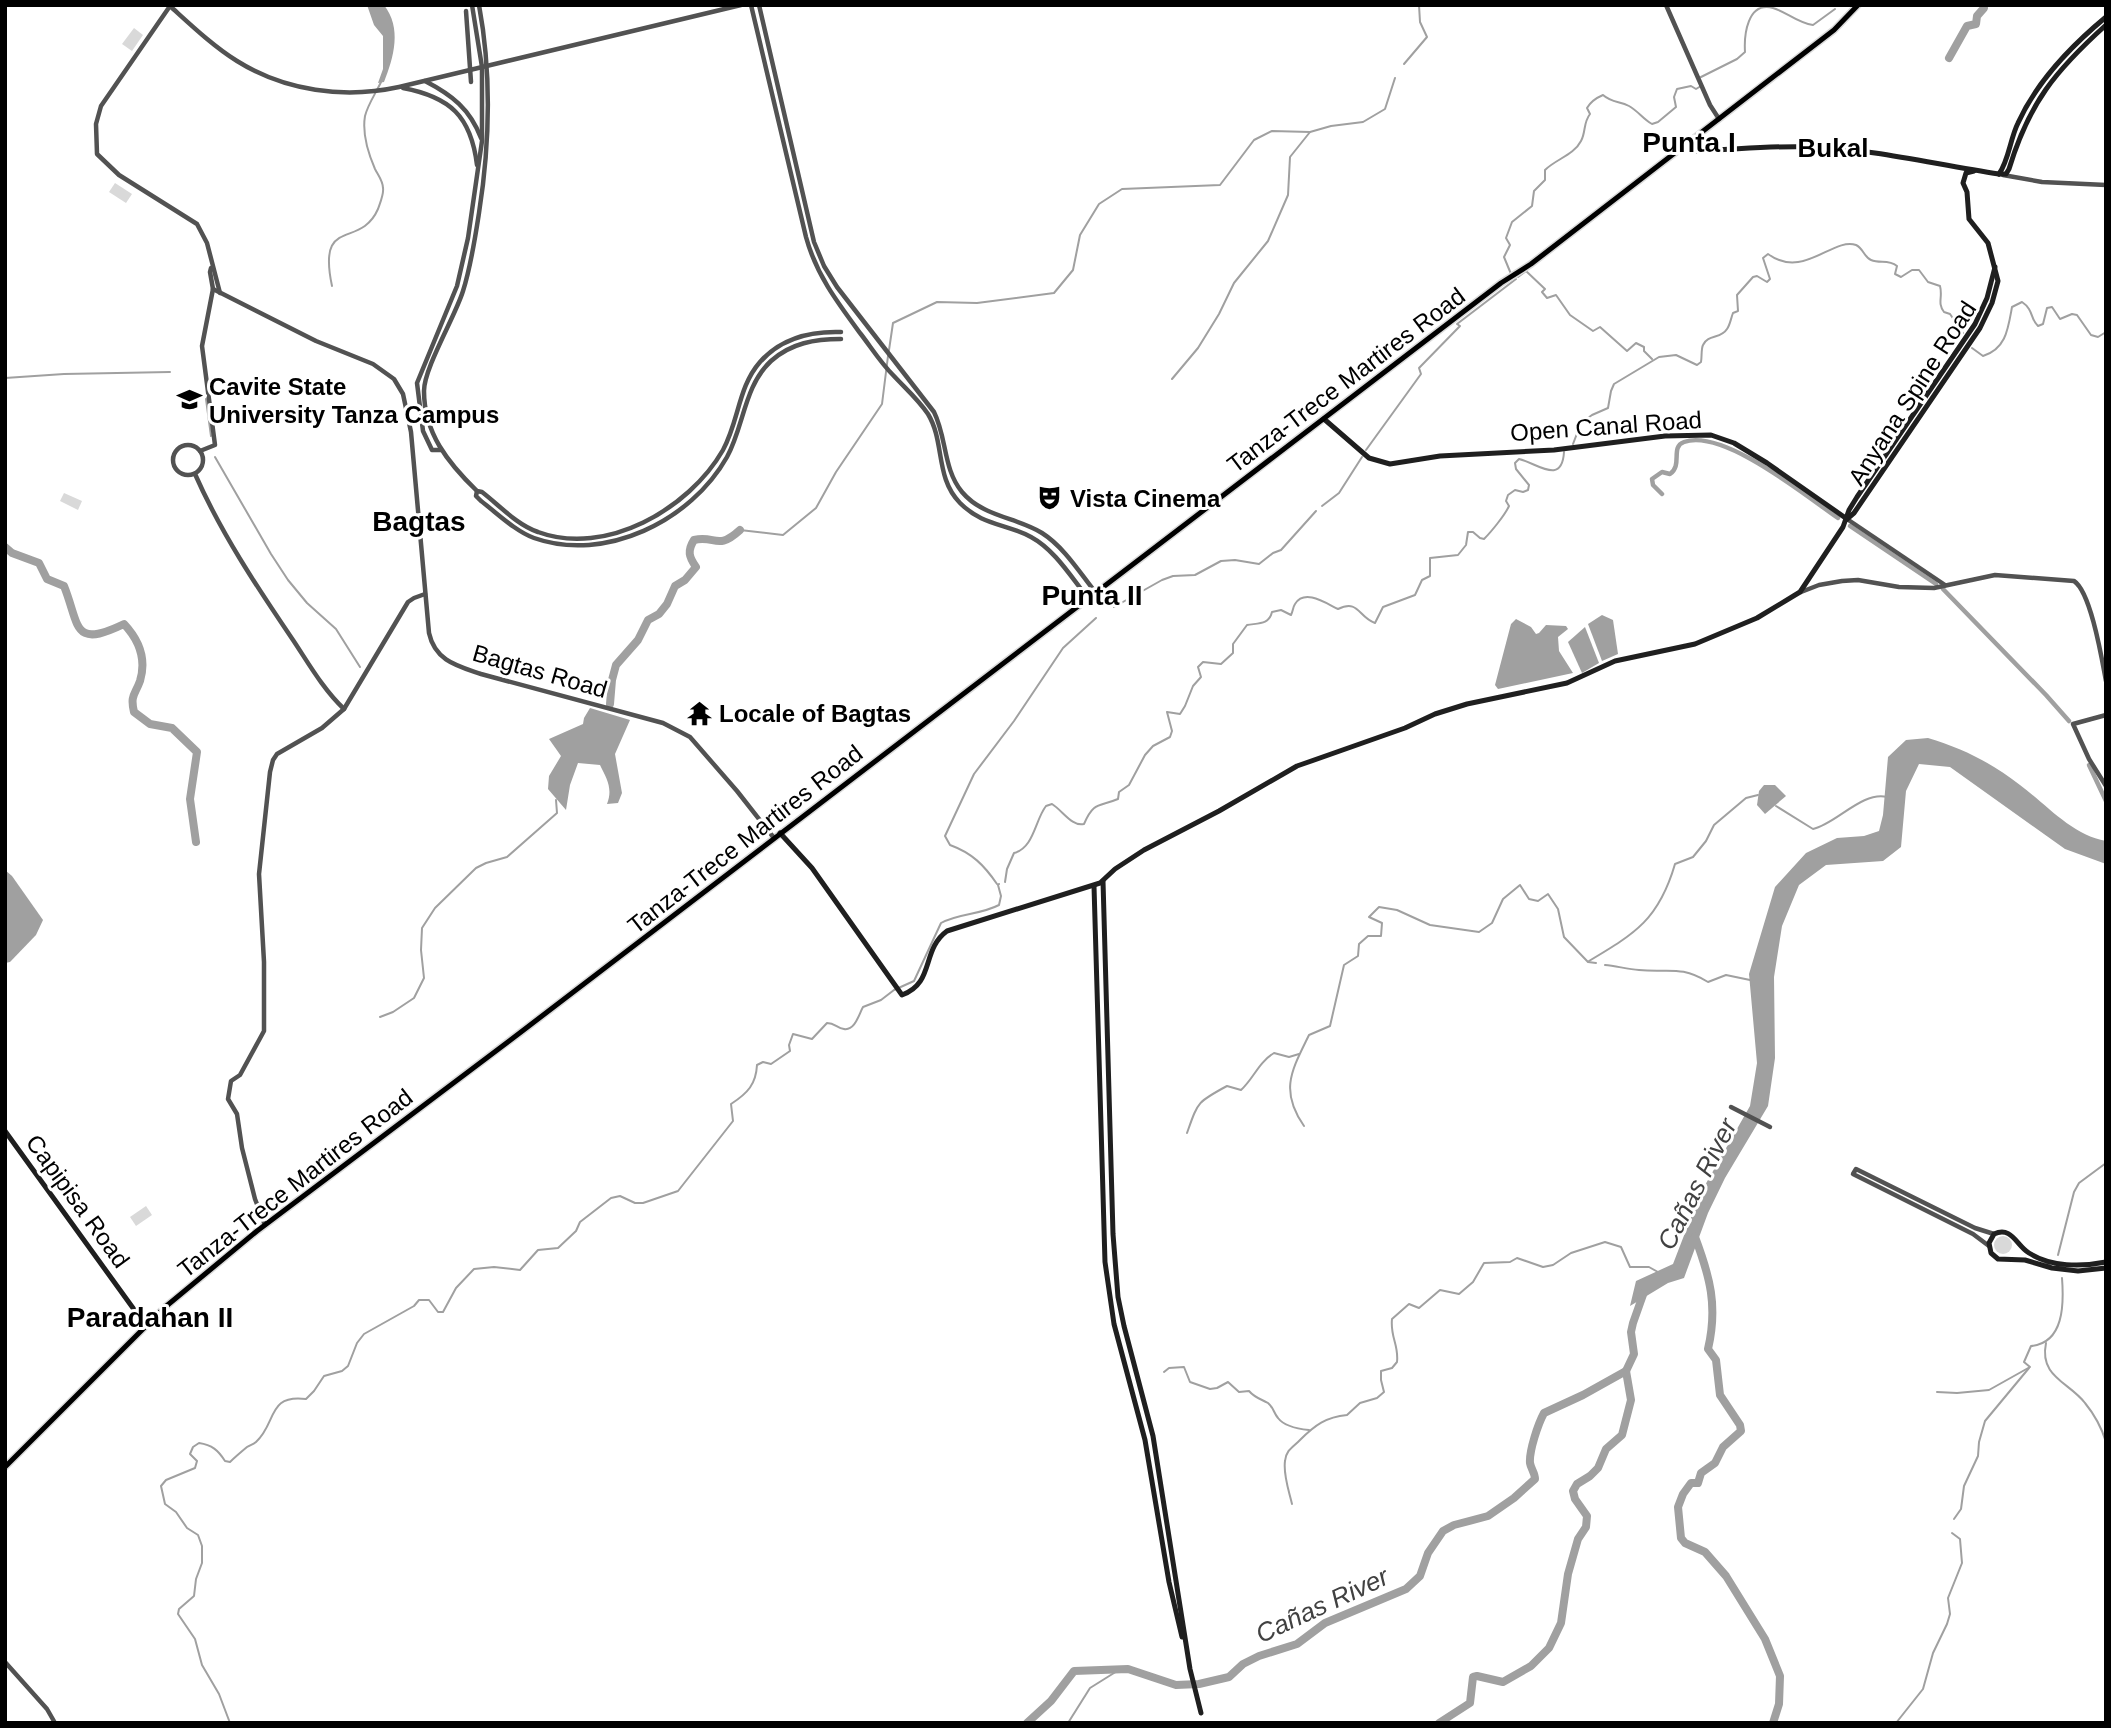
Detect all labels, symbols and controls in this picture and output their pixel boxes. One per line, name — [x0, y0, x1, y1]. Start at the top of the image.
district label: Punta I — [1642, 127, 1736, 158]
district label: Bukal — [1798, 133, 1868, 163]
street label: Tanza-Trece Martires Road — [1222, 282, 1470, 478]
street label: Anyana Spine Road — [1843, 296, 1981, 490]
place label: Cavite State University Tanza Campus — [209, 373, 499, 428]
school or university icon: Cavite State University Tanza Campus — [175, 386, 203, 414]
street label: Open Canal Road — [1509, 406, 1703, 446]
theatre icon: Vista Cinema — [1036, 484, 1064, 512]
place label: Vista Cinema — [1070, 485, 1221, 512]
district label: Bagtas — [372, 506, 466, 537]
district label: Punta II — [1041, 580, 1143, 611]
street label: Bagtas Road — [470, 639, 610, 703]
temple icon: Locale of Bagtas — [685, 699, 713, 727]
place label: Locale of Bagtas — [719, 700, 911, 727]
street label: Tanza-Trece Martires Road — [622, 739, 868, 939]
street label: Tanza-Trece Martires Road — [172, 1083, 418, 1283]
water label: Cañas River — [1651, 1112, 1743, 1255]
street label: Capipisa Road — [21, 1129, 135, 1273]
district label: Paradahan II — [67, 1302, 233, 1333]
water label: Cañas River — [1251, 1561, 1394, 1649]

